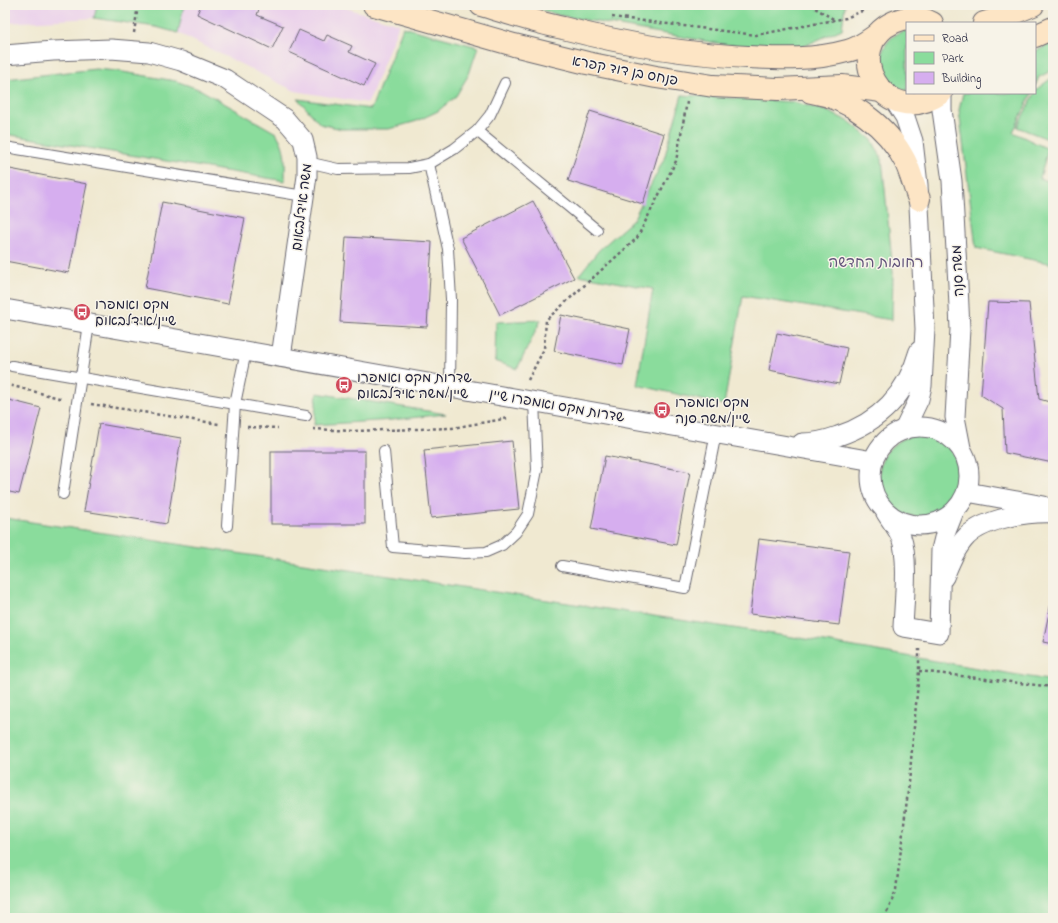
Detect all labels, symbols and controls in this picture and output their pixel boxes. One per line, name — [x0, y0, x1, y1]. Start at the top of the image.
legend — [906, 22, 1036, 94]
text: Road — [942, 30, 968, 48]
text: Park — [942, 50, 964, 68]
street label: פנחס בן דוד קפרא — [570, 51, 680, 92]
text: Building — [941, 70, 981, 89]
street label: משה אידלבאום — [287, 162, 318, 252]
street label: משה סנה — [947, 245, 970, 297]
district label: רחובות החדשה — [828, 252, 924, 274]
place label: מקס ואמפרו שיין/אידלבאום — [95, 295, 176, 332]
bus stop icon: מקס ואמפרו שיין/אידלבאום — [72, 302, 92, 322]
place label: שדרות מקס ואמפרו שיין/משה אידלבאום — [357, 368, 472, 405]
bus stop icon: שדרות מקס ואמפרו שיין/משה אידלבאום — [334, 375, 354, 395]
street label: שדרות מקס ואמפרו שיין — [487, 384, 627, 429]
place label: מקס ואמפרו שיין/משה סנה — [675, 393, 750, 430]
bus stop icon: מקס ואמפרו שיין/משה סנה — [652, 400, 672, 420]

